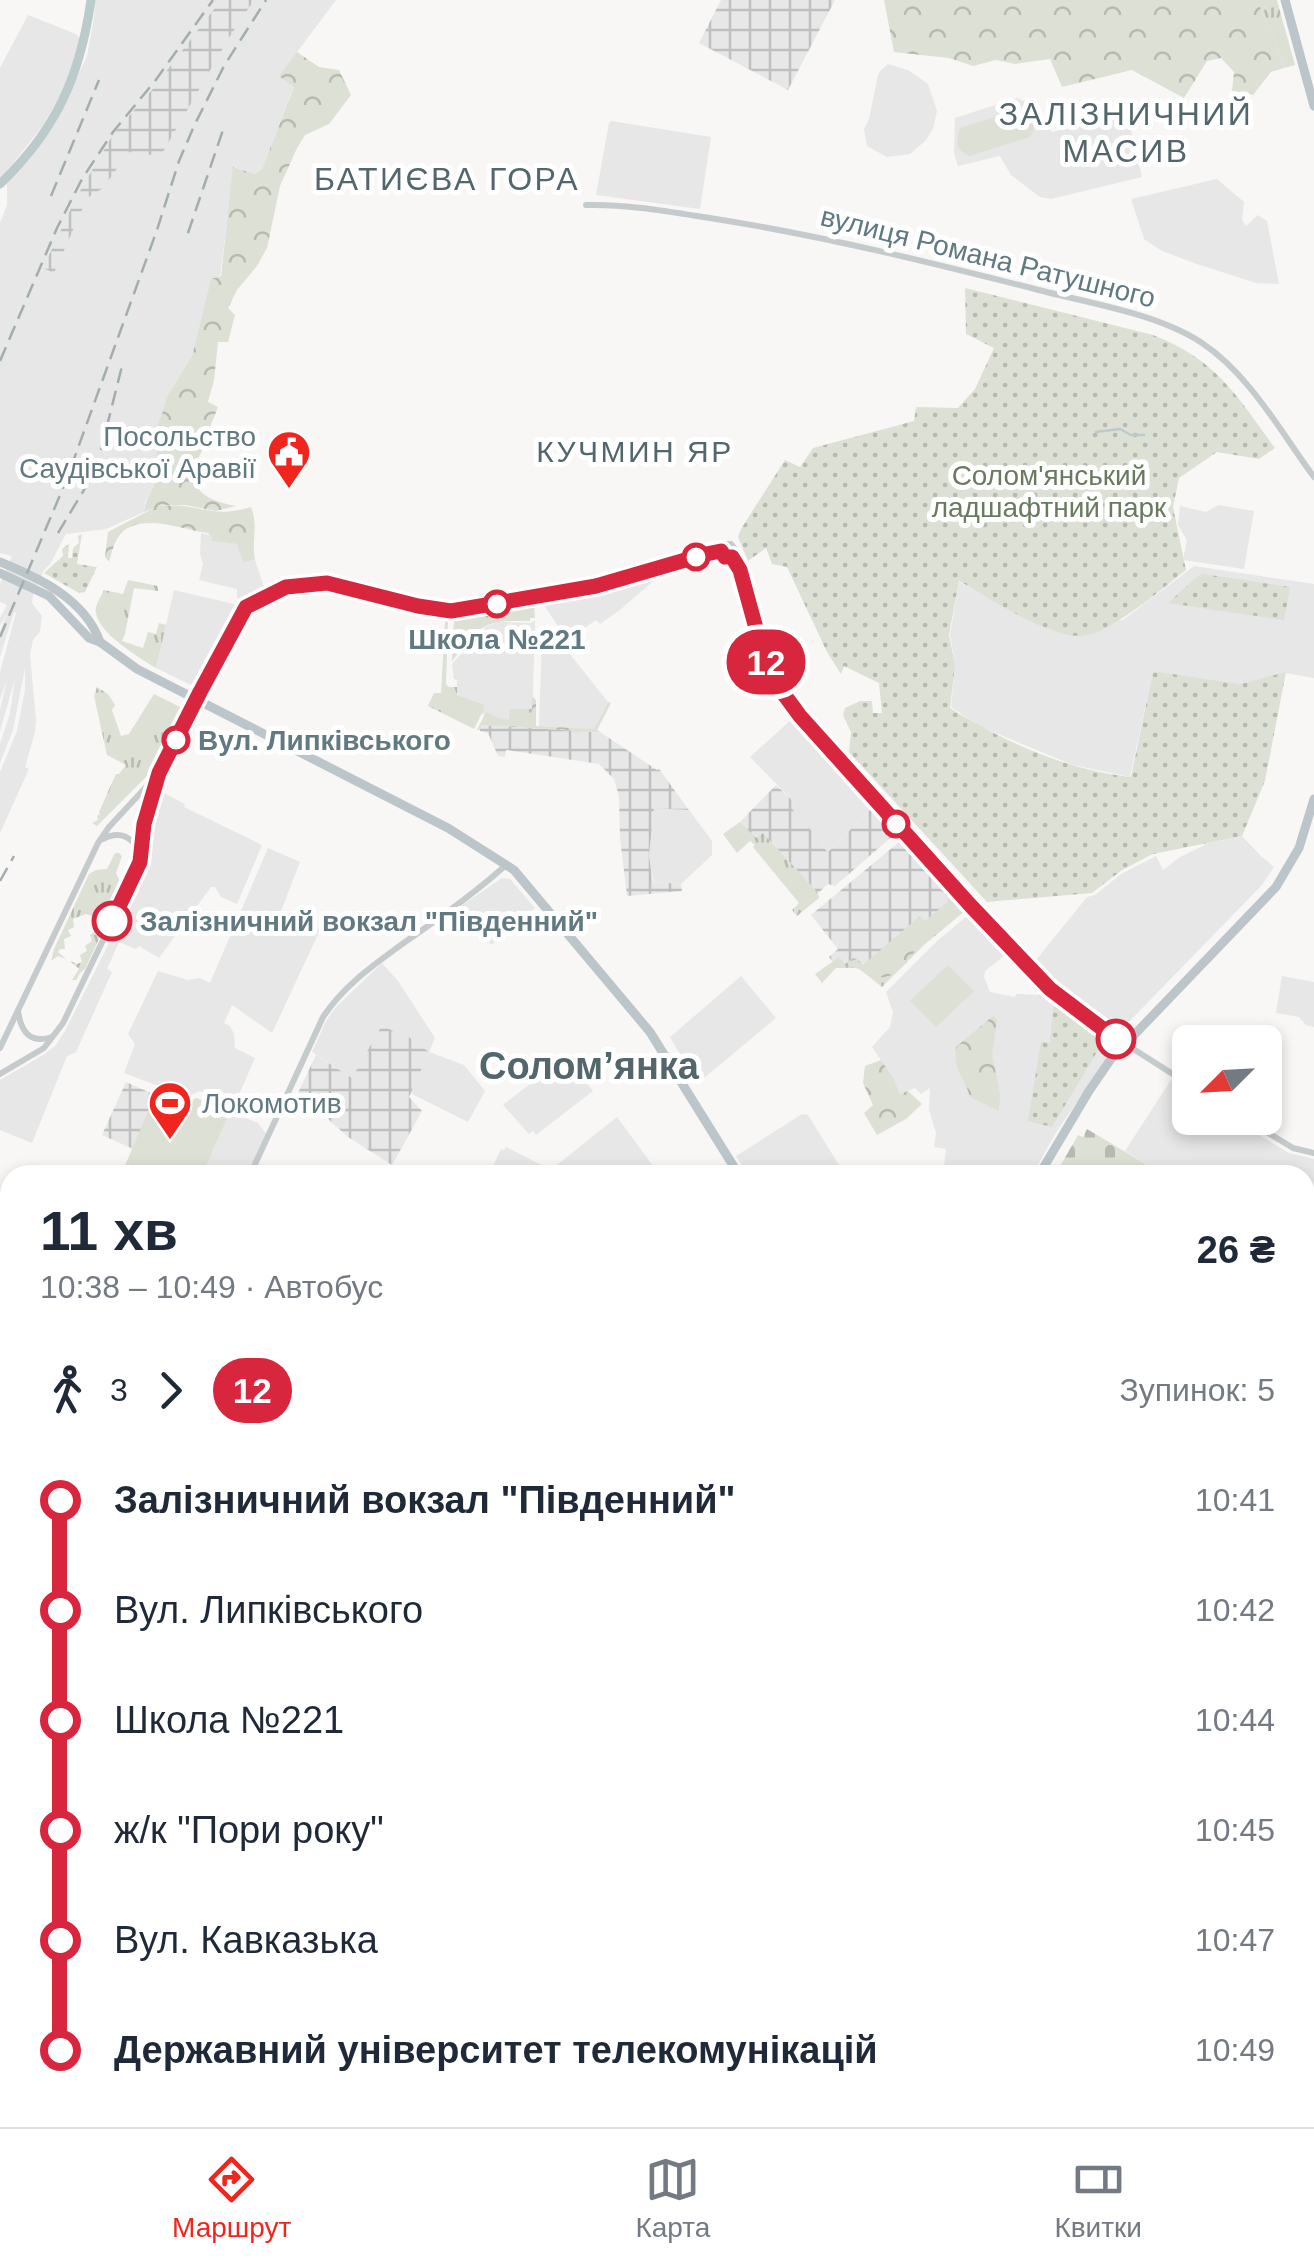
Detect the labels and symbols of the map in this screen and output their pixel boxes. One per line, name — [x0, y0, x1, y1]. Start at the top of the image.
district label: ЗАЛІЗНИЧНИЙ МАСИВ — [999, 96, 1253, 169]
district label: БАТИЄВА ГОРА — [314, 161, 580, 197]
street label: вулиця Романа Ратушного — [817, 200, 1159, 314]
place label: Посольство Саудівської Аравії — [19, 421, 256, 484]
public building icon: Посольство Саудівської Аравії — [266, 429, 312, 490]
district label: КУЧМИН ЯР — [536, 435, 734, 468]
park label: Солом'янський ладшафтний парк — [932, 460, 1167, 523]
unlabelled marker — [683, 544, 709, 570]
marker: Школа №221 — [484, 591, 510, 617]
place label: Школа №221 — [408, 624, 586, 655]
line badge: 12 — [721, 630, 811, 694]
place label: Вул. Липківського — [198, 725, 451, 756]
marker: Вул. Липківського — [163, 727, 189, 753]
unlabelled marker — [883, 811, 909, 837]
marker: Залізничний вокзал "Південний" — [93, 902, 131, 940]
place label: Залізничний вокзал "Південний" — [140, 906, 598, 937]
unlabelled marker — [1097, 1020, 1135, 1058]
north arrow — [1172, 1025, 1282, 1135]
district label: Соломʼянка — [479, 1045, 700, 1087]
sports icon: Локомотив — [147, 1080, 193, 1141]
place label: Локомотив — [202, 1088, 342, 1119]

